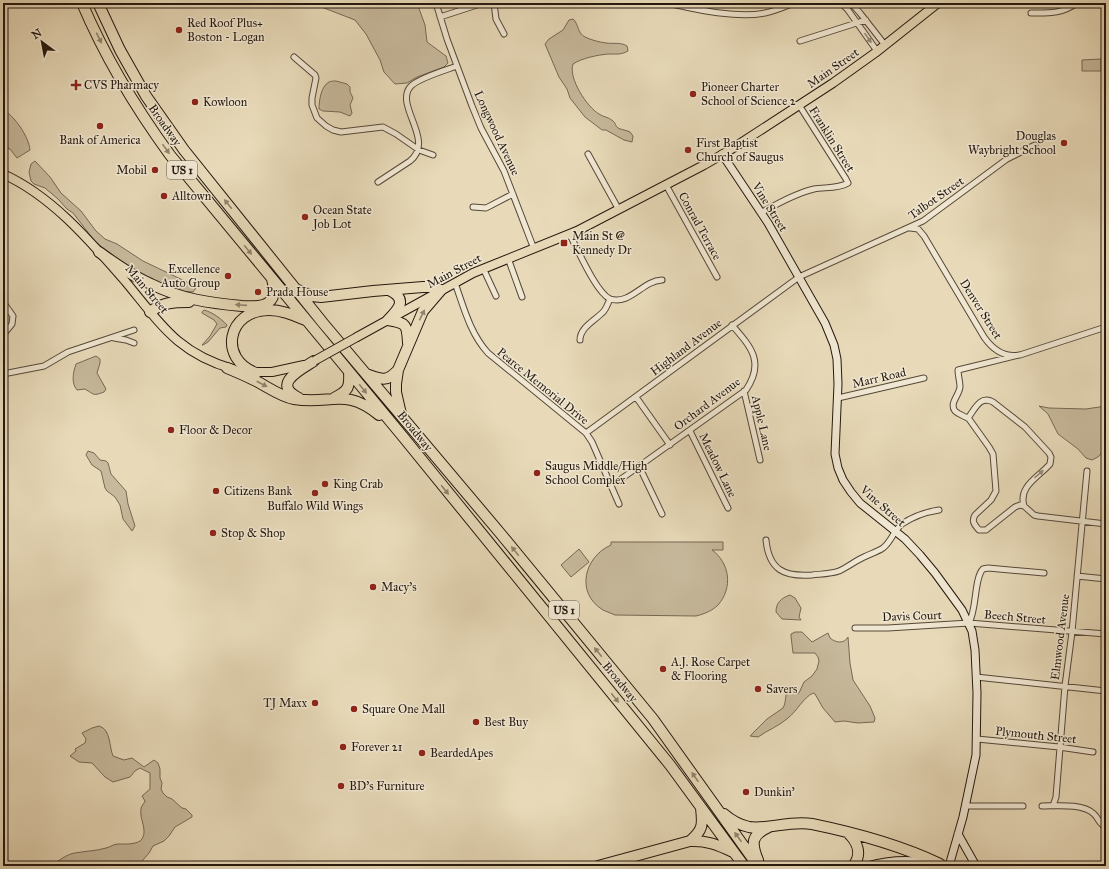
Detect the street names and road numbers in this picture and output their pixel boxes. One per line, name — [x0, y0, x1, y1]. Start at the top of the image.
street label: Main Street — [805, 45, 862, 91]
street label: Longwood Avenue — [470, 88, 523, 178]
street label: Broadway — [146, 101, 185, 149]
street label: Franklin Street — [806, 104, 858, 175]
road number: US 1 — [167, 161, 197, 179]
street label: Talbot Street — [906, 173, 967, 222]
street label: Vine Street — [749, 179, 791, 235]
street label: Conrad Terrace — [676, 190, 724, 262]
street label: Main Street — [424, 250, 484, 291]
street label: Main Street — [122, 262, 172, 317]
street label: Denver Street — [957, 276, 1005, 342]
street label: Highland Avenue — [648, 316, 725, 379]
street label: Pearce Memorial Drive — [494, 345, 592, 427]
street label: Marr Road — [851, 365, 907, 391]
street label: Orchard Avenue — [671, 374, 743, 434]
street label: Apple Lane — [749, 393, 775, 452]
street label: Broadway — [394, 408, 436, 454]
street label: Meadow Lane — [696, 430, 740, 500]
street label: Vine Street — [857, 482, 909, 530]
street label: Elmwood Avenue — [1048, 593, 1072, 681]
road number: US 1 — [549, 601, 579, 619]
street label: Beech Street — [983, 607, 1047, 627]
street label: Davis Court — [882, 608, 943, 624]
street label: Broadway — [599, 659, 641, 705]
street label: Plymouth Street — [995, 724, 1078, 746]

